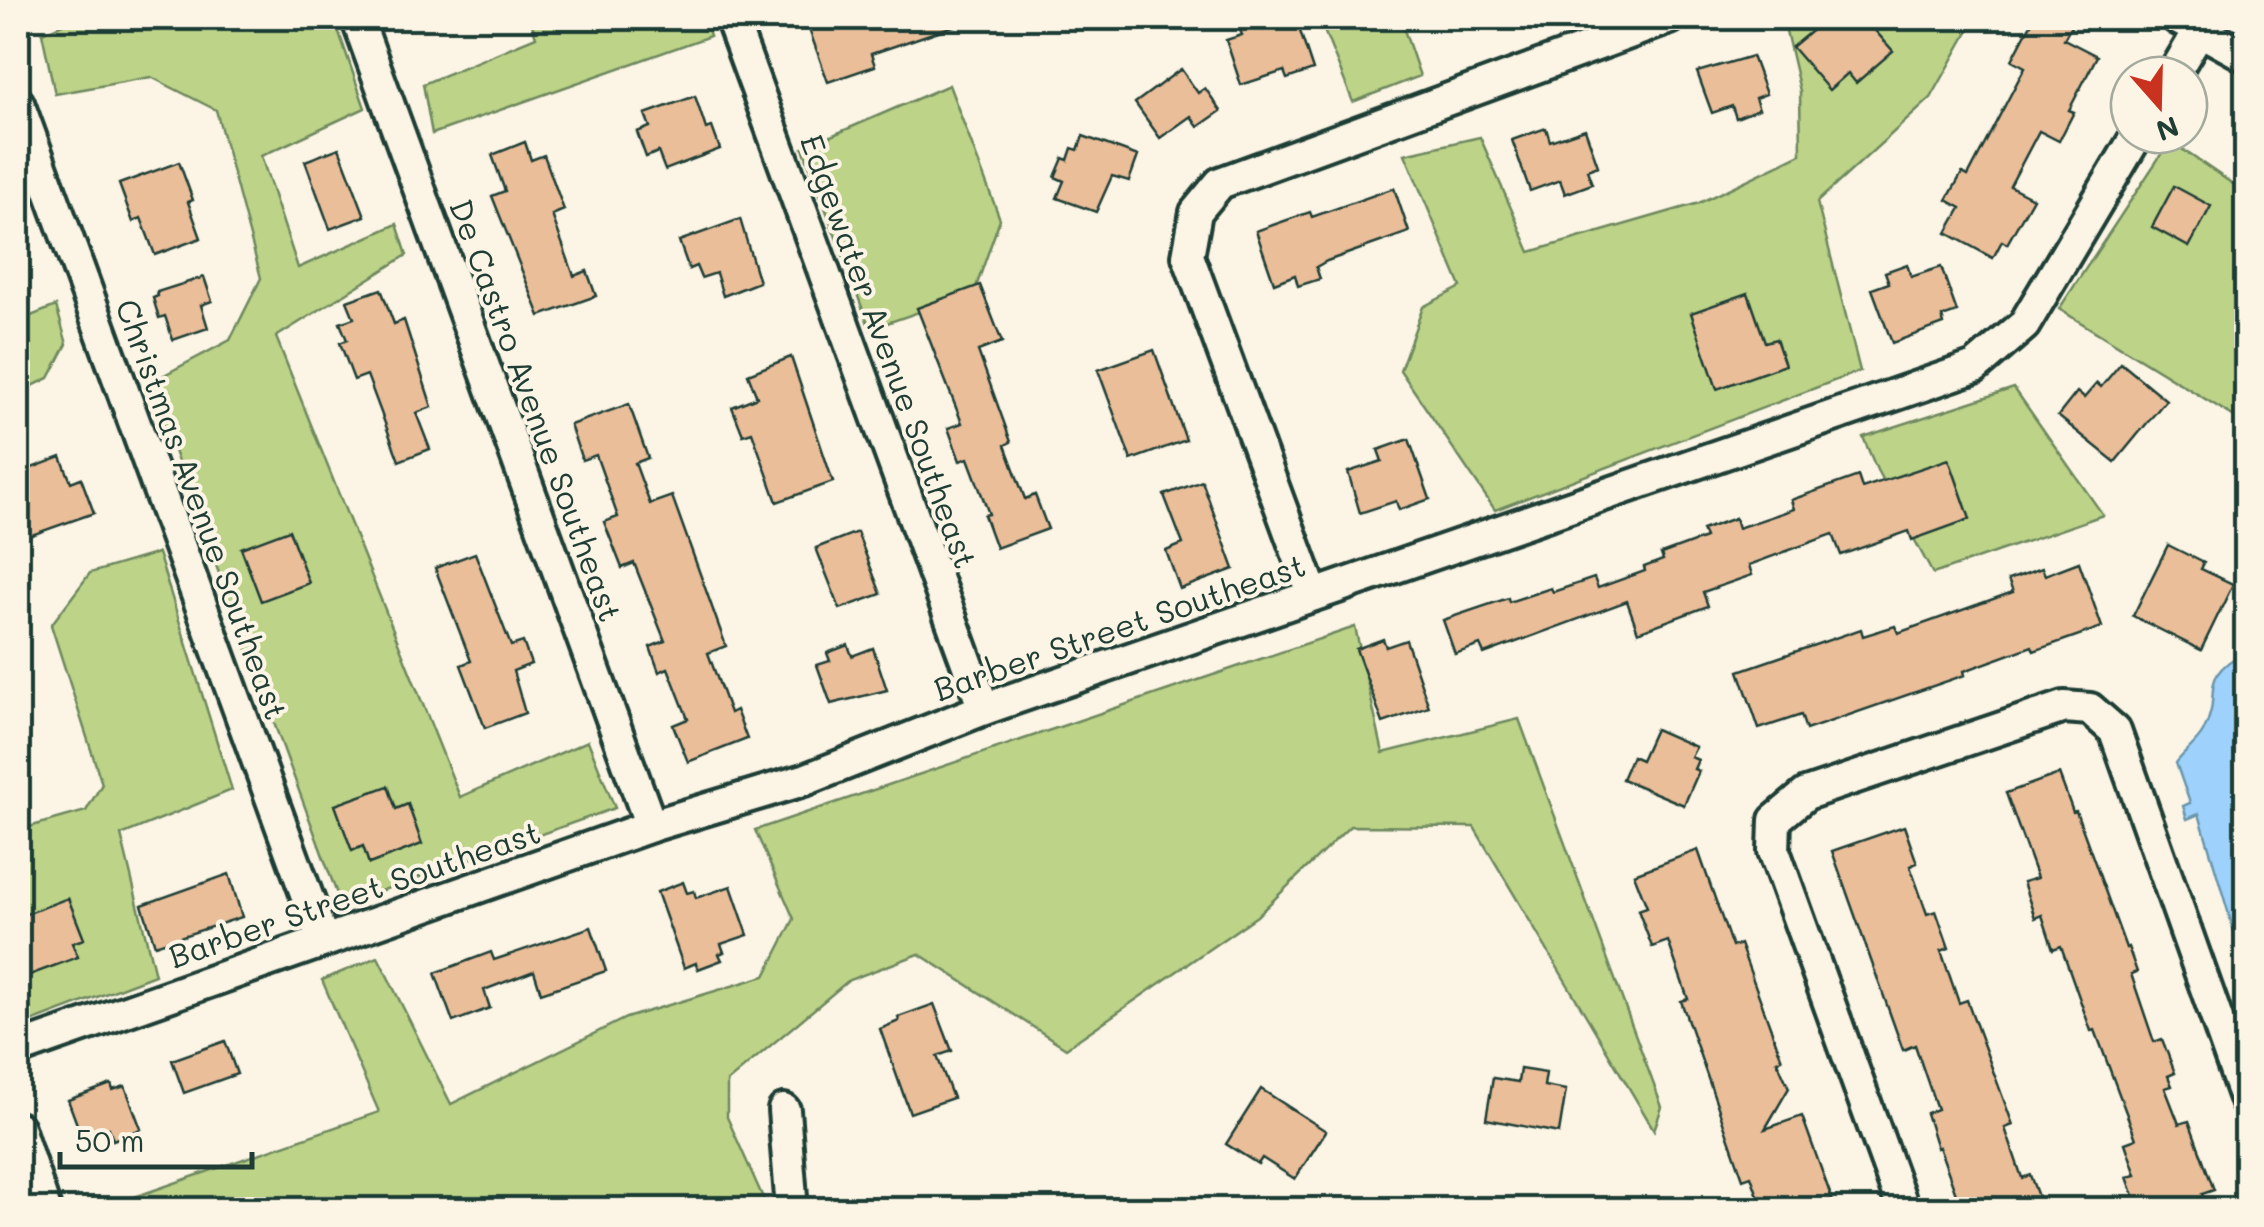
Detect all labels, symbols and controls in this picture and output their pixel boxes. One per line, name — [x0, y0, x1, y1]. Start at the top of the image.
north arrow — [2109, 55, 2209, 155]
text: N — [2152, 109, 2184, 150]
street label: Edgewater Avenue Southeast — [792, 128, 988, 574]
street label: De Castro Avenue Southeast — [441, 193, 633, 627]
street label: Christmas Avenue Southeast — [107, 293, 299, 725]
street label: Barber Street Southeast — [928, 543, 1310, 709]
street label: Barber Street Southeast — [163, 810, 545, 976]
scale bar — [60, 1107, 252, 1169]
text: 50 m — [75, 1120, 145, 1160]

